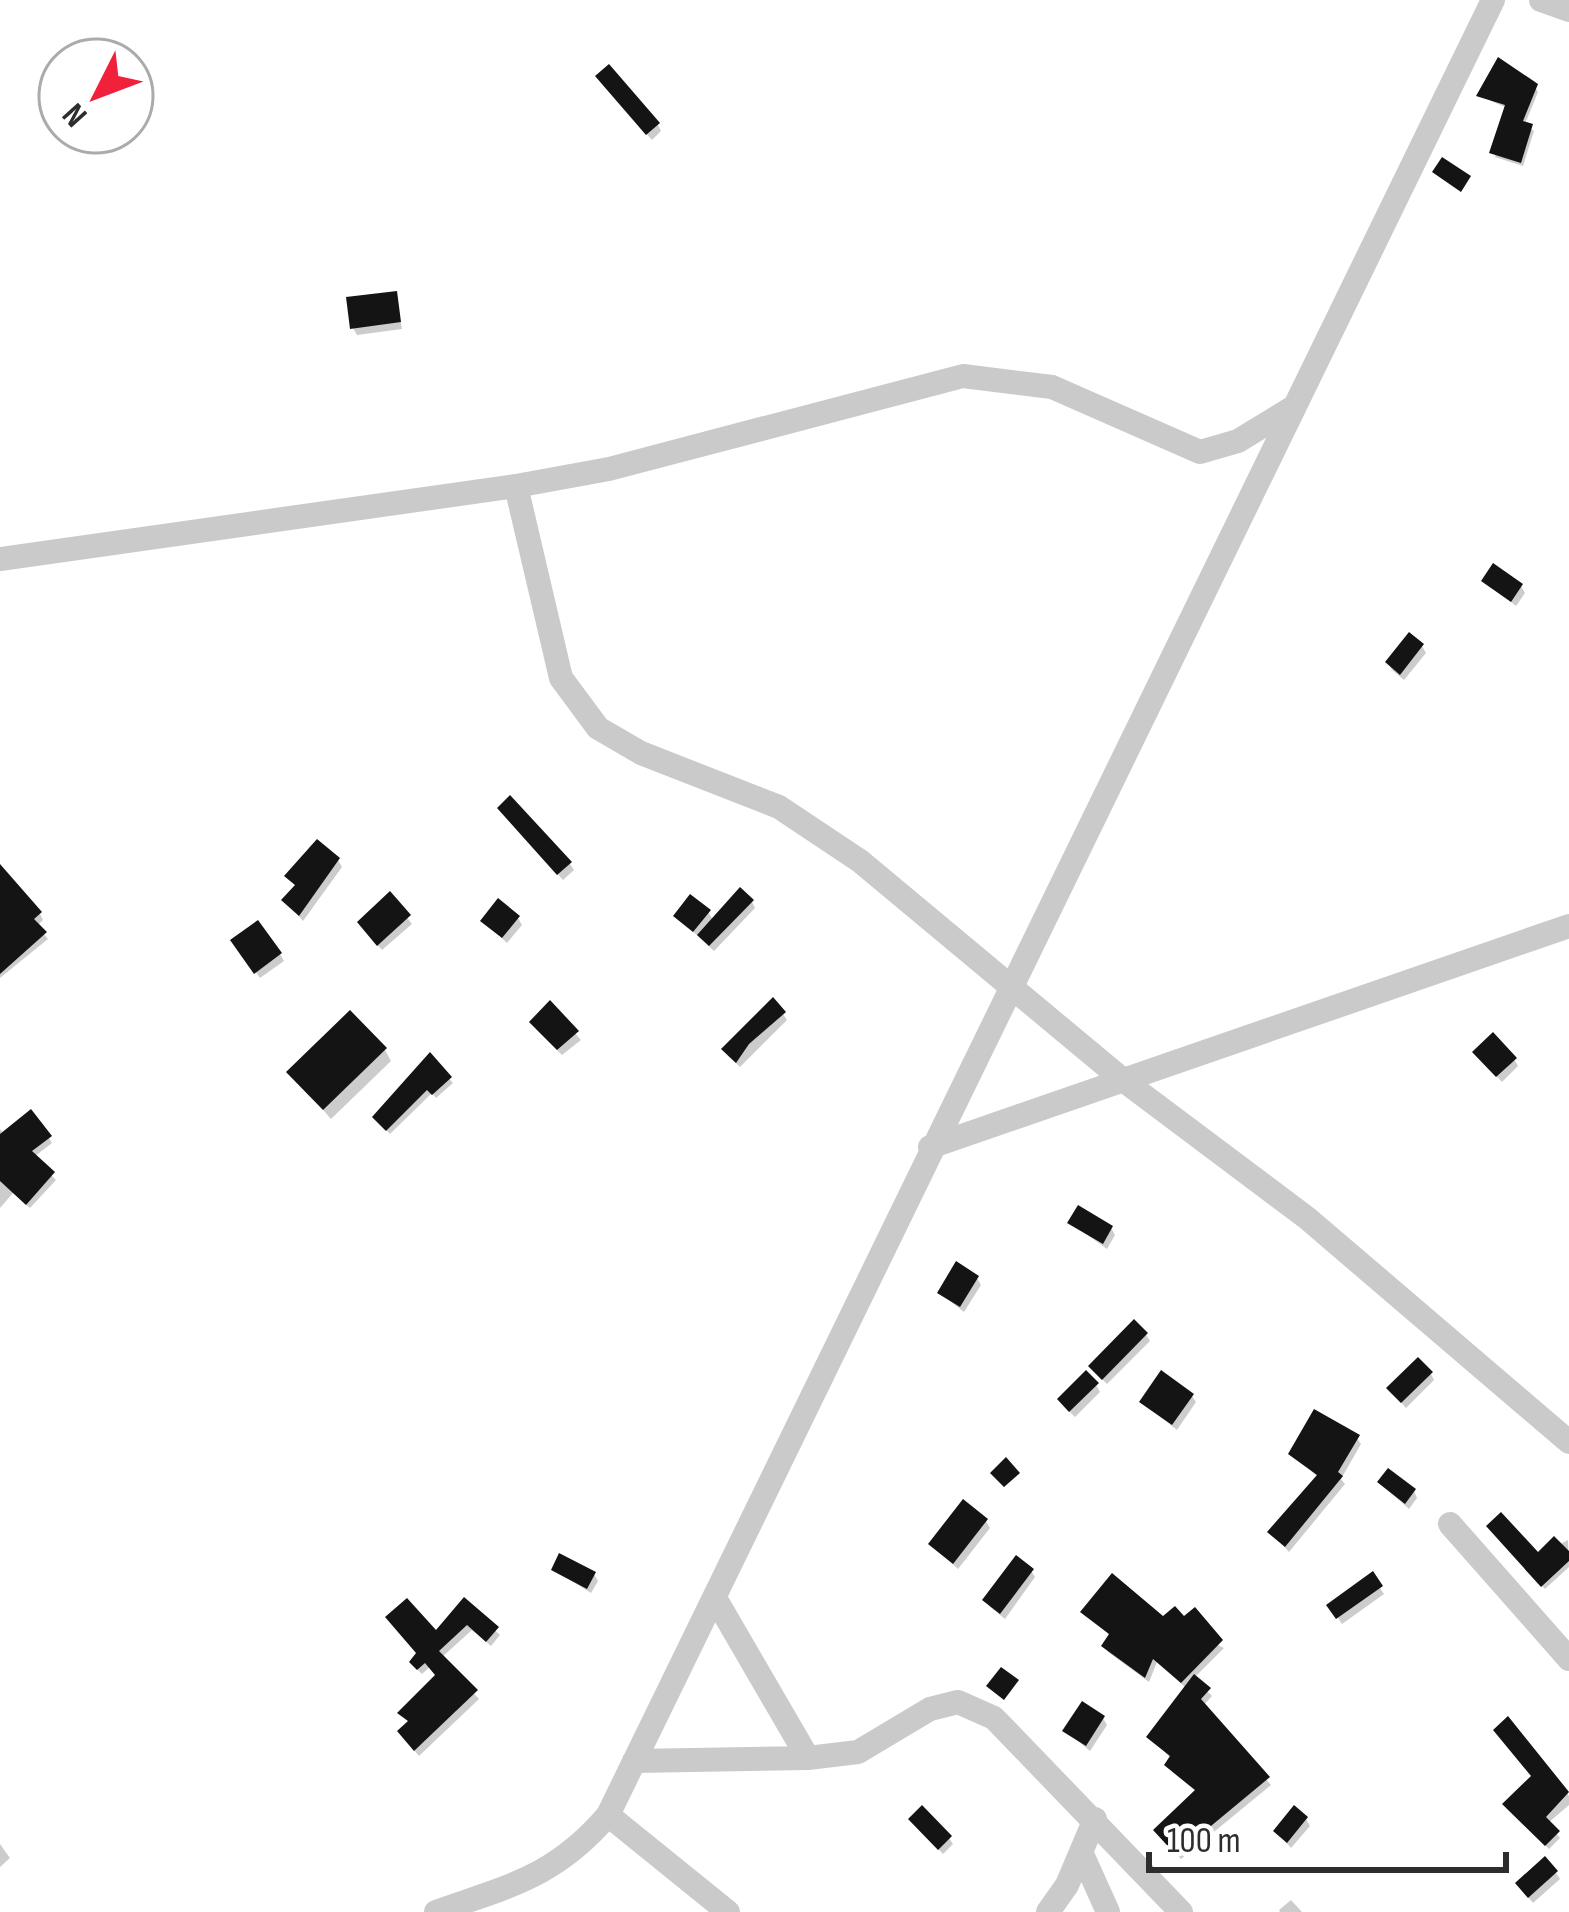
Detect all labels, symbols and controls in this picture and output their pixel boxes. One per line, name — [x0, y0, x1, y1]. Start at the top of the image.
north arrow — [36, 36, 156, 156]
text: N — [54, 95, 96, 135]
scale bar — [1149, 1798, 1506, 1872]
text: 100 m — [1167, 1820, 1241, 1863]

